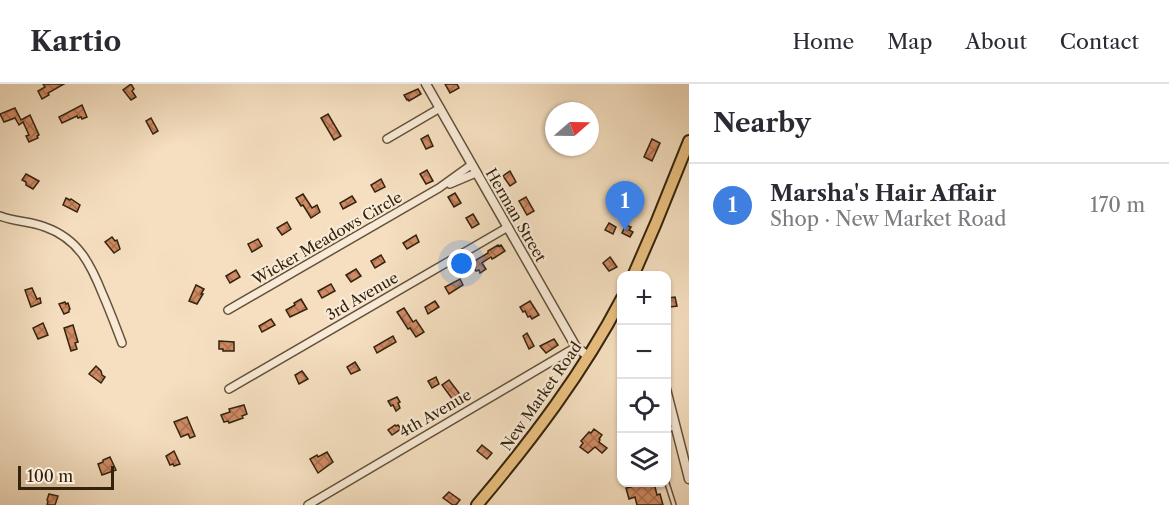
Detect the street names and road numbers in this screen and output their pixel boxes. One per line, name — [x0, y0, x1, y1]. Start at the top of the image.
street label: Herman Street — [482, 165, 551, 266]
street label: Wicker Meadows Circle — [248, 187, 405, 289]
street label: 3rd Avenue — [323, 268, 401, 324]
street label: New Market Road — [496, 338, 586, 454]
street label: 4th Avenue — [396, 385, 474, 441]

